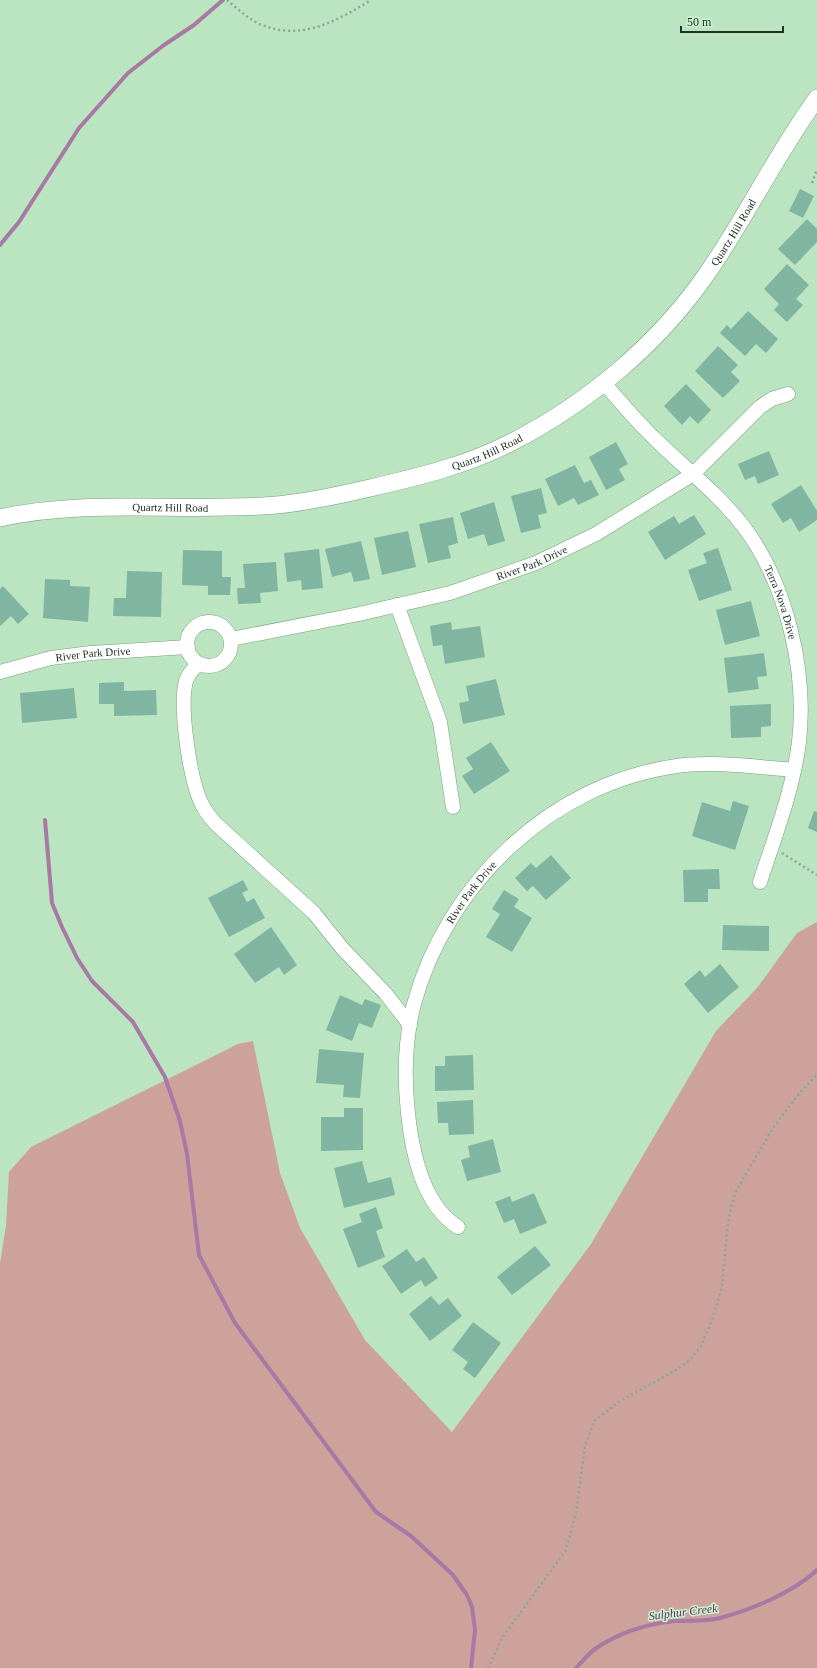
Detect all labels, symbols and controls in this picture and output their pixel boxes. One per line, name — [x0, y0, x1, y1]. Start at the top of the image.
scale bar — [681, 8, 783, 34]
text: 50 m — [687, 15, 712, 29]
street label: Quartz Hill Road — [708, 197, 758, 268]
street label: Quartz Hill Road — [450, 431, 525, 472]
street label: Quartz Hill Road — [132, 501, 209, 514]
street label: River Park Drive — [495, 543, 569, 582]
street label: Terra Nova Drive — [762, 563, 799, 641]
street label: River Park Drive — [55, 645, 131, 663]
street label: River Park Drive — [444, 858, 499, 925]
water label: Sulphur Creek — [648, 1601, 719, 1623]

